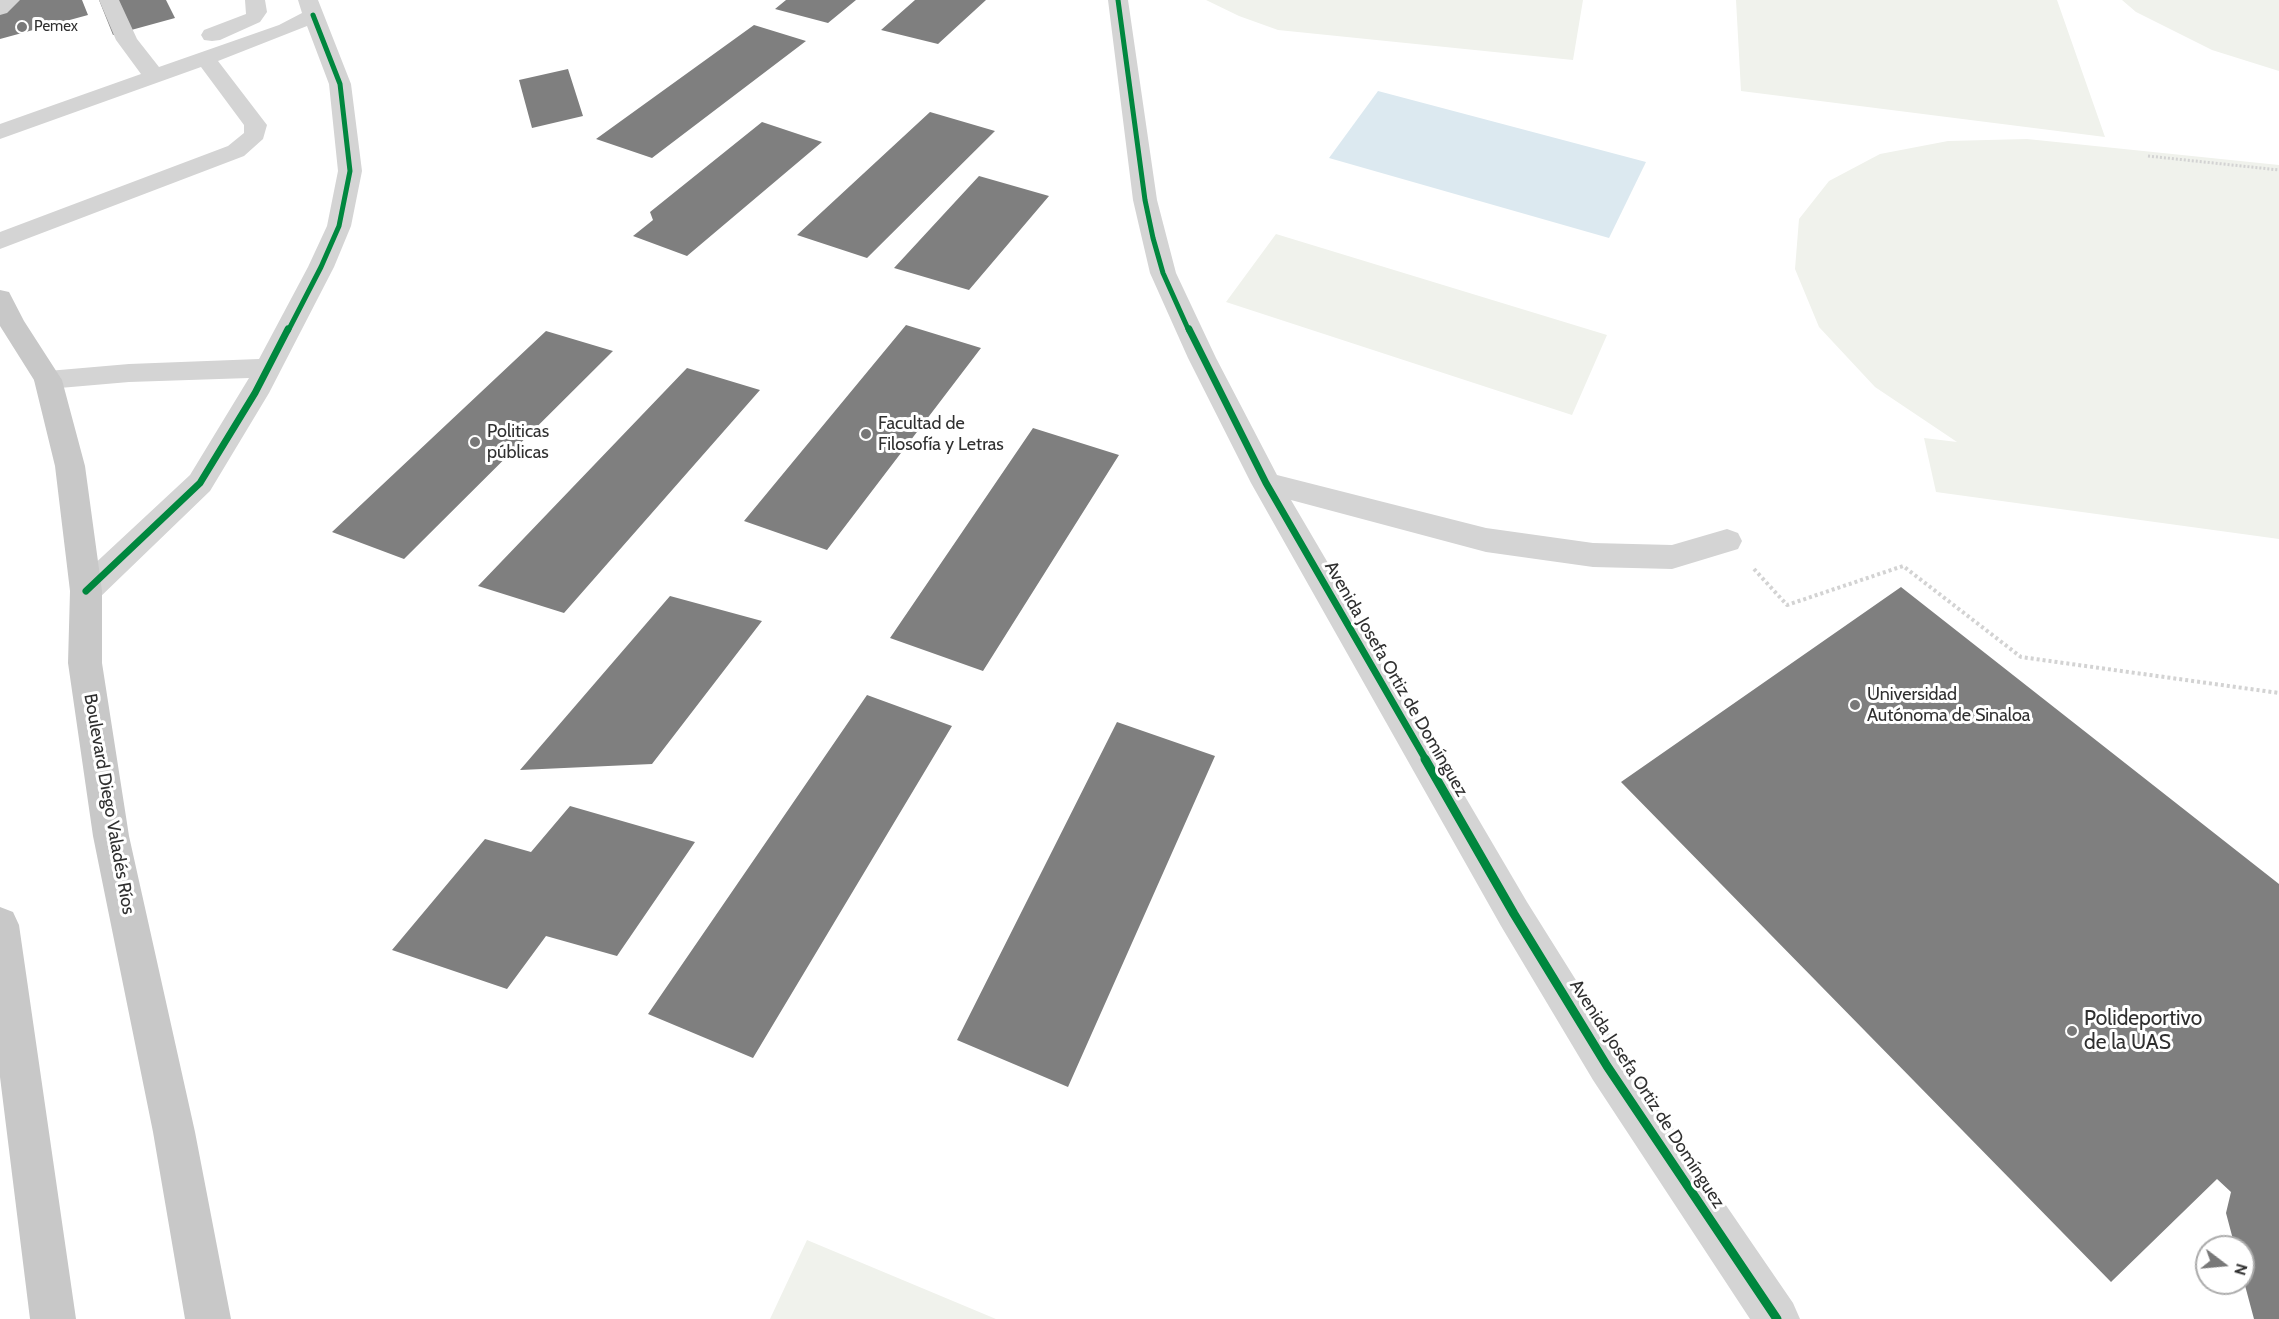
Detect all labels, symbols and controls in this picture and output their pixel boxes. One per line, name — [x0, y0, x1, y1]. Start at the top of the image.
place label: Pemex — [34, 18, 78, 36]
marker: Pemex — [15, 20, 29, 34]
place label: Facultad de Filosofía y Letras — [878, 413, 1004, 456]
place label: Politicas públicas — [487, 421, 549, 464]
marker: Facultad de Filosofía y Letras — [859, 427, 873, 441]
marker: Politicas públicas — [468, 435, 482, 449]
street label: Avenida Josefa Ortiz de Domínguez — [1320, 558, 1472, 800]
place label: Universidad Autónoma de Sinaloa — [1867, 684, 2031, 726]
street label: Boulevard Diego Valadés Ríos — [79, 692, 139, 916]
marker: Universidad Autónoma de Sinaloa — [1848, 698, 1862, 712]
street label: Avenida Josefa Ortiz de Domínguez — [1565, 976, 1729, 1212]
place label: Polideportivo de la UAS — [2084, 1006, 2202, 1056]
marker: Polideportivo de la UAS — [2065, 1024, 2079, 1038]
north arrow — [2195, 1235, 2255, 1295]
text: N — [2230, 1261, 2252, 1278]

